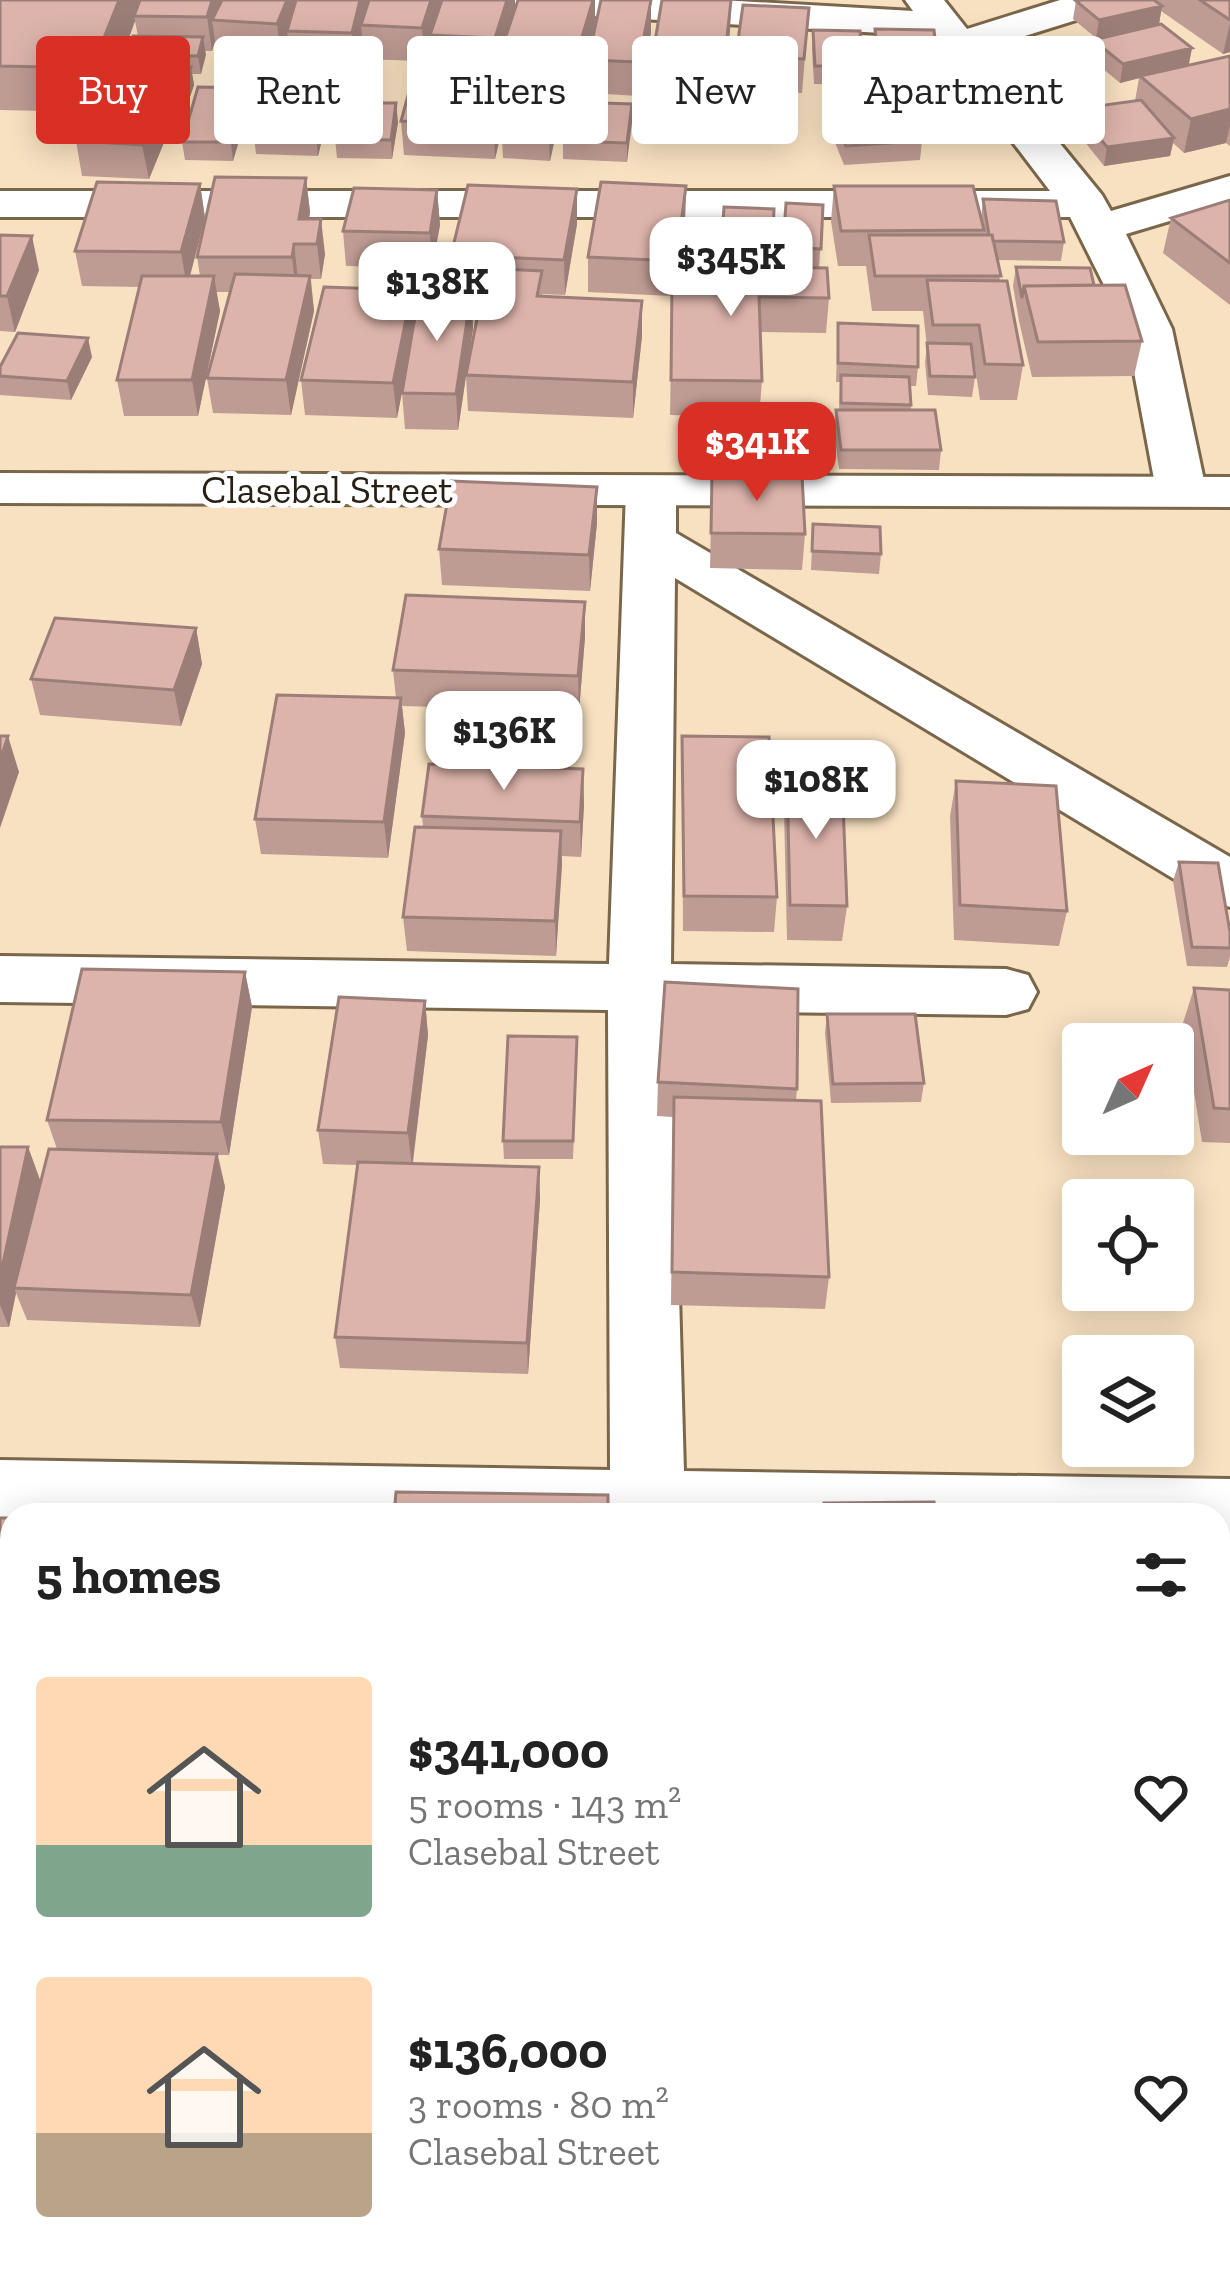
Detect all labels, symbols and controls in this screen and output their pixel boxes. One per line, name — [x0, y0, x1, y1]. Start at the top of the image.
chip: Buy — [36, 36, 190, 144]
chip: Rent — [214, 36, 383, 144]
chip: Filters — [407, 36, 608, 144]
chip: New — [632, 36, 798, 144]
chip: Apartment — [822, 36, 1105, 144]
pin: $345K — [647, 217, 815, 319]
text: $345K — [677, 232, 785, 279]
pin: $138K — [353, 242, 521, 344]
text: $138K — [386, 257, 489, 304]
pin: $341K — [673, 402, 841, 504]
text: $341K — [705, 417, 809, 464]
street label: Clasebal Street — [201, 466, 453, 513]
pin: $136K — [420, 691, 588, 793]
text: $136K — [453, 706, 555, 753]
pin: $108K — [732, 740, 900, 842]
text: $108K — [764, 755, 868, 802]
north arrow — [1062, 1023, 1194, 1155]
map controls — [1062, 1023, 1194, 1467]
button: locate — [1062, 1179, 1194, 1311]
button: layers — [1062, 1335, 1194, 1467]
icon: filters — [1128, 1542, 1194, 1608]
text: 5 homes — [36, 1545, 221, 1606]
text: $341,000 — [408, 1720, 609, 1781]
icon: home — [132, 1725, 276, 1869]
icon: heart — [1128, 1764, 1194, 1830]
text: 5 rooms · 143 m² — [408, 1781, 681, 1828]
text: Clasebal Street — [408, 1828, 659, 1875]
text: $136,000 — [408, 2020, 608, 2081]
icon: home — [132, 2025, 276, 2169]
icon: heart — [1128, 2064, 1194, 2130]
text: 3 rooms · 80 m² — [408, 2081, 669, 2128]
text: Clasebal Street — [408, 2128, 659, 2175]

